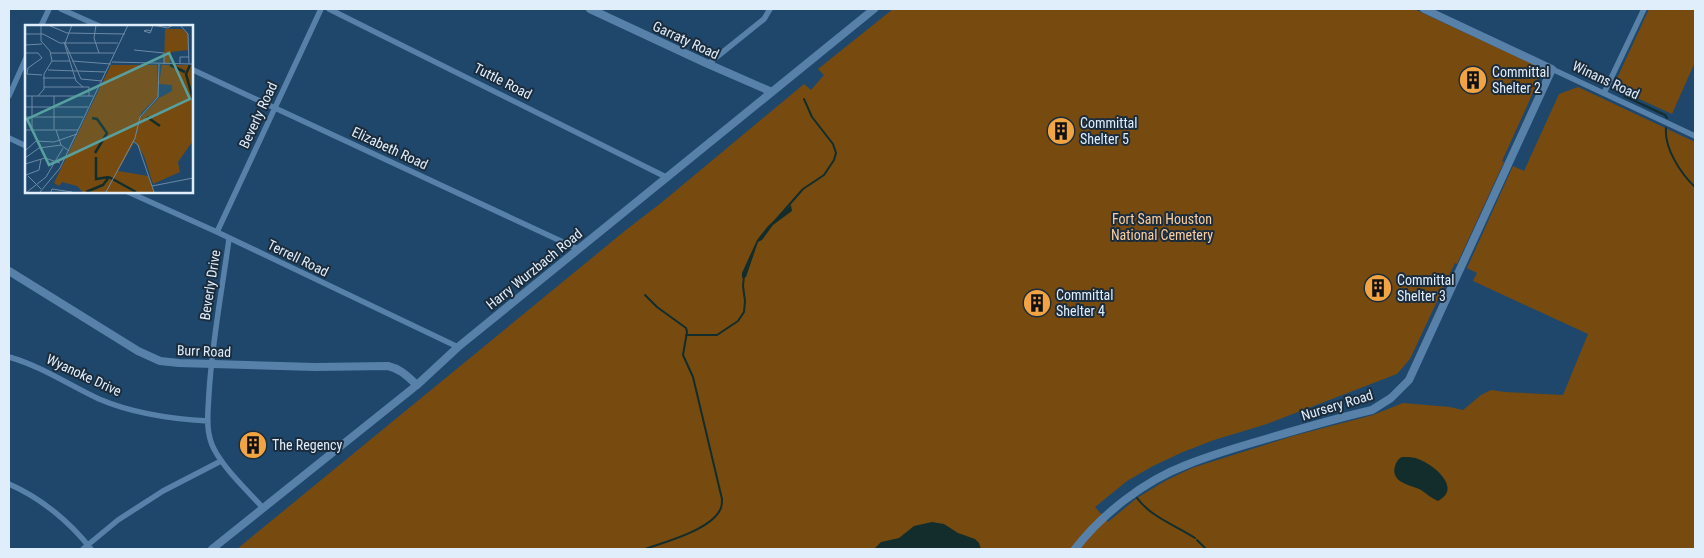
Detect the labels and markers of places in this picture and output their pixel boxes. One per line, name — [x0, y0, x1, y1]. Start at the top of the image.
place label: Committal Shelter 2 — [1492, 64, 1549, 96]
building icon: Committal Shelter 2 — [1458, 65, 1488, 95]
place label: Committal Shelter 5 — [1080, 115, 1137, 147]
building icon: Committal Shelter 5 — [1046, 116, 1076, 146]
place label: Committal Shelter 3 — [1397, 272, 1454, 304]
building icon: Committal Shelter 3 — [1363, 273, 1393, 303]
place label: Committal Shelter 4 — [1056, 287, 1113, 319]
building icon: Committal Shelter 4 — [1022, 288, 1052, 318]
building icon: The Regency — [238, 430, 268, 460]
place label: The Regency — [272, 437, 343, 453]

